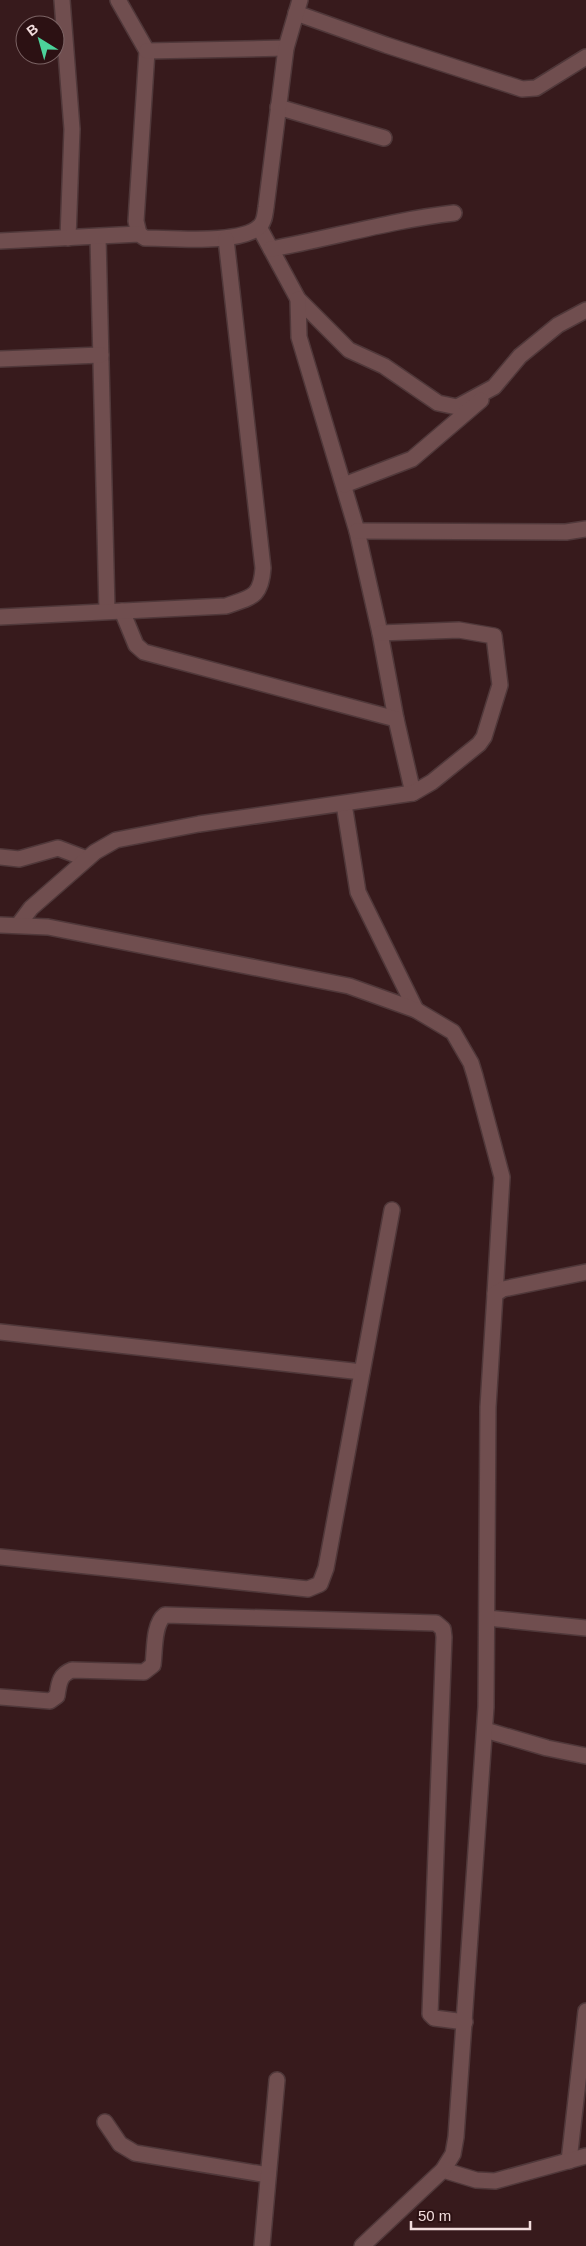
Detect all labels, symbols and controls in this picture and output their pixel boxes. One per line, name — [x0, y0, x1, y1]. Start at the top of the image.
north arrow — [15, 15, 65, 65]
text: B — [23, 20, 41, 39]
scale bar — [411, 2198, 530, 2230]
text: 50 m — [418, 2207, 451, 2224]

